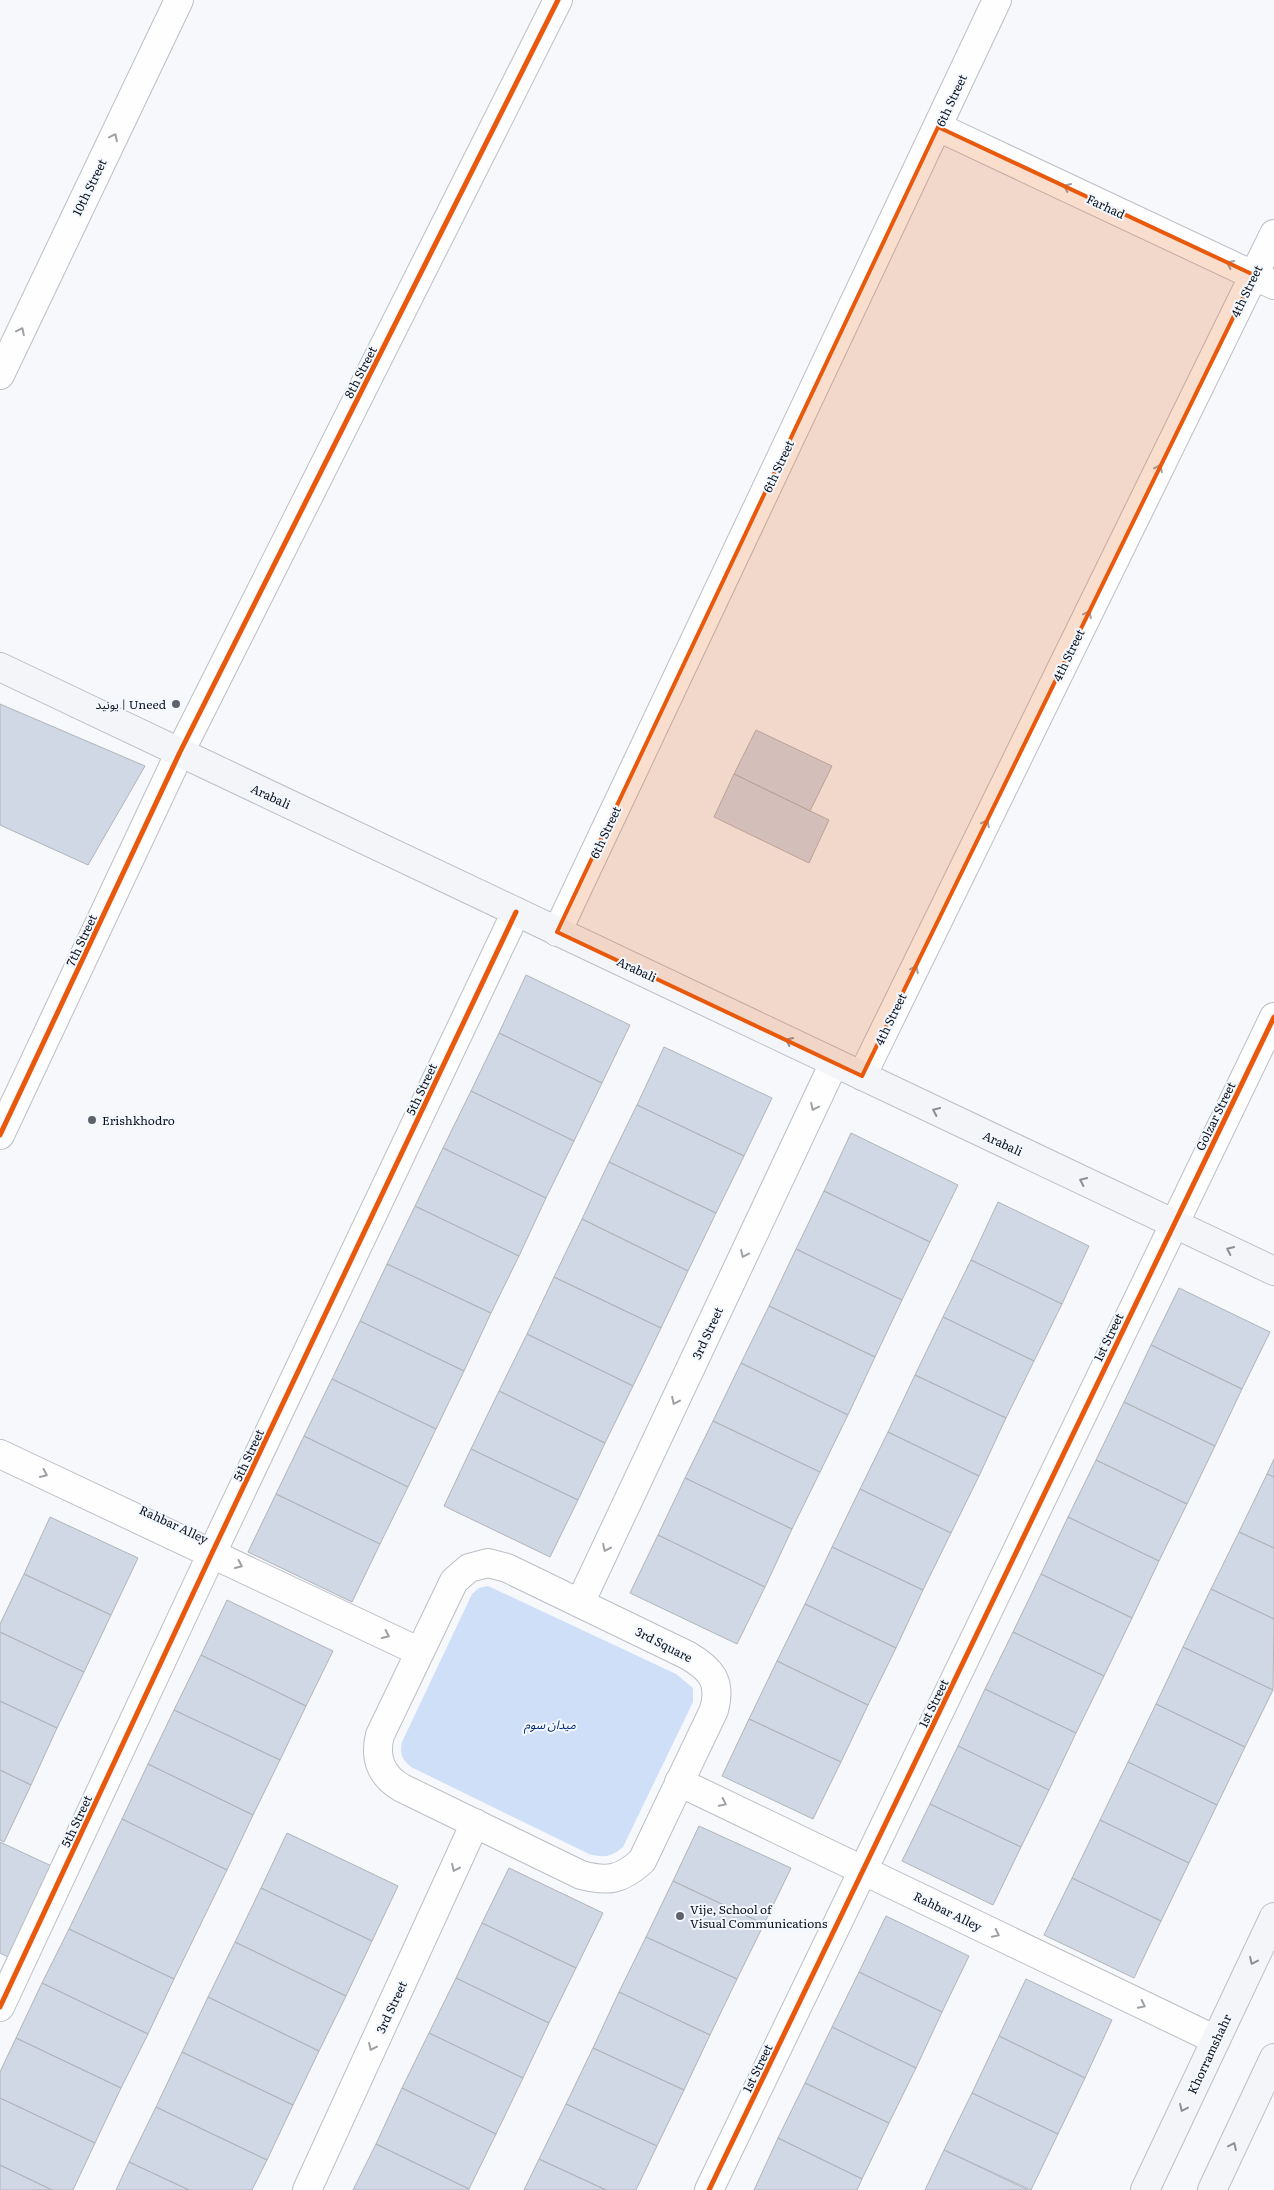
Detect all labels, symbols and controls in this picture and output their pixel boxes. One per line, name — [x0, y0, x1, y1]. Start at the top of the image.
street label: 6th Street — [931, 71, 971, 129]
one-way arrow — [107, 133, 118, 142]
street label: 10th Street — [67, 155, 111, 219]
one-way arrow — [1063, 183, 1072, 194]
street label: Farhad — [1084, 189, 1129, 223]
one-way arrow — [1226, 260, 1235, 270]
street label: 4th Street — [1226, 262, 1266, 320]
one-way arrow — [15, 327, 25, 336]
street label: 8th Street — [339, 343, 381, 401]
street label: 6th Street — [758, 437, 798, 495]
one-way arrow — [1153, 465, 1163, 474]
one-way arrow — [1082, 610, 1092, 619]
street label: 4th Street — [1048, 626, 1088, 684]
place label: یونید | Uneed — [96, 695, 167, 713]
marker: یونید | Uneed — [170, 698, 182, 710]
street label: Arabali — [248, 779, 294, 813]
street label: 6th Street — [585, 803, 625, 861]
one-way arrow — [980, 819, 990, 828]
street label: 7th Street — [61, 911, 101, 969]
street label: Arabali — [614, 952, 660, 986]
one-way arrow — [908, 965, 919, 974]
street label: 4th Street — [870, 990, 910, 1048]
one-way arrow — [785, 1037, 794, 1048]
street label: 5th Street — [401, 1060, 441, 1118]
street label: Golzar Street — [1191, 1078, 1239, 1153]
one-way arrow — [809, 1102, 820, 1111]
one-way arrow — [932, 1107, 941, 1117]
place label: Erishkhodro — [102, 1111, 175, 1129]
marker: Erishkhodro — [86, 1114, 98, 1126]
street label: Arabali — [980, 1126, 1026, 1160]
one-way arrow — [1079, 1176, 1088, 1187]
one-way arrow — [1226, 1246, 1235, 1256]
one-way arrow — [740, 1249, 751, 1258]
street label: 3rd Street — [687, 1304, 727, 1362]
street label: 1st Street — [1089, 1310, 1127, 1364]
one-way arrow — [671, 1396, 681, 1405]
street label: 5th Street — [228, 1426, 268, 1484]
one-way arrow — [39, 1468, 48, 1478]
street label: Rahbar Alley — [137, 1500, 211, 1548]
one-way arrow — [602, 1543, 612, 1552]
one-way arrow — [234, 1559, 243, 1570]
street label: 3rd Square — [632, 1622, 696, 1666]
one-way arrow — [380, 1629, 389, 1639]
street label: 1st Street — [914, 1676, 952, 1730]
park label: میدان سوم — [523, 1715, 576, 1734]
street label: 5th Street — [56, 1792, 96, 1850]
one-way arrow — [718, 1797, 727, 1807]
one-way arrow — [450, 1863, 461, 1872]
street label: Rahbar Alley — [911, 1887, 985, 1935]
place label: Vije, School of Visual Communications — [690, 1900, 828, 1932]
marker: Vije, School of Visual Communications — [674, 1910, 686, 1922]
one-way arrow — [991, 1928, 1000, 1938]
one-way arrow — [1249, 1956, 1259, 1965]
street label: 3rd Street — [371, 1978, 411, 2036]
one-way arrow — [1137, 1998, 1146, 2008]
street label: Khorramshahr — [1183, 2011, 1236, 2097]
street label: 1st Street — [738, 2041, 776, 2095]
one-way arrow — [368, 2042, 379, 2051]
one-way arrow — [1179, 2103, 1190, 2112]
one-way arrow — [1226, 2142, 1237, 2151]

